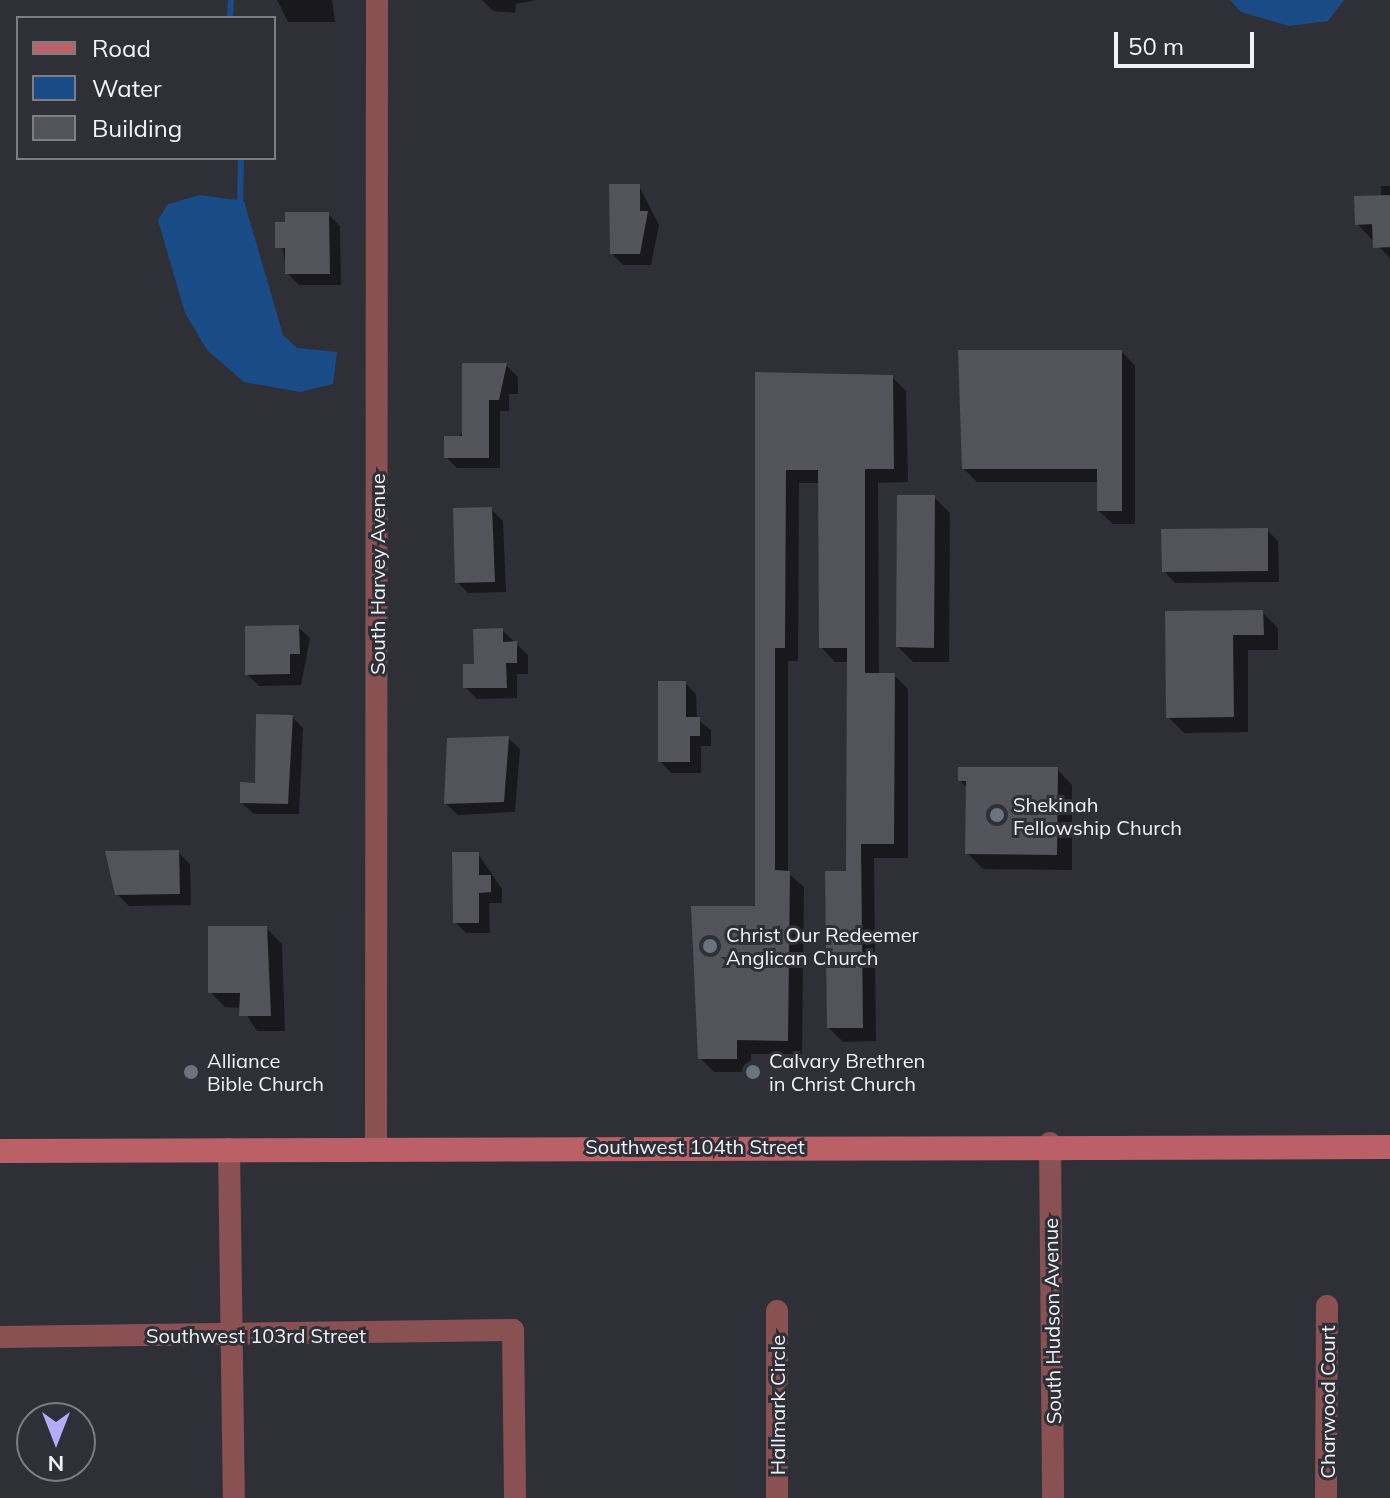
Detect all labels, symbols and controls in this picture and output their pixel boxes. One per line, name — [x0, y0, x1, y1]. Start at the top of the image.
legend — [16, 16, 276, 160]
scale bar — [1118, 16, 1258, 66]
text: 50 m — [1128, 31, 1184, 61]
text: Road — [92, 33, 151, 63]
text: Water — [92, 73, 162, 103]
text: Building — [92, 113, 182, 143]
street label: South Harvey Avenue — [365, 473, 389, 675]
place label: Shekinah Fellowship Church — [1013, 792, 1182, 839]
marker: Shekinah Fellowship Church — [988, 806, 1006, 824]
place label: Christ Our Redeemer Anglican Church — [726, 922, 919, 969]
marker: Christ Our Redeemer Anglican Church — [701, 937, 719, 955]
place label: Alliance Bible Church — [207, 1048, 324, 1095]
place label: Calvary Brethren in Christ Church — [769, 1048, 925, 1095]
marker: Alliance Bible Church — [182, 1063, 200, 1081]
marker: Calvary Brethren in Christ Church — [744, 1063, 762, 1081]
street label: Southwest 104th Street — [585, 1134, 805, 1158]
street label: South Hudson Avenue — [1038, 1218, 1066, 1424]
street label: Southwest 103rd Street — [146, 1323, 366, 1347]
street label: Charwood Court — [1315, 1325, 1339, 1479]
street label: Hallmark Circle — [765, 1335, 789, 1475]
north arrow — [16, 1402, 96, 1482]
text: N — [48, 1450, 64, 1478]

